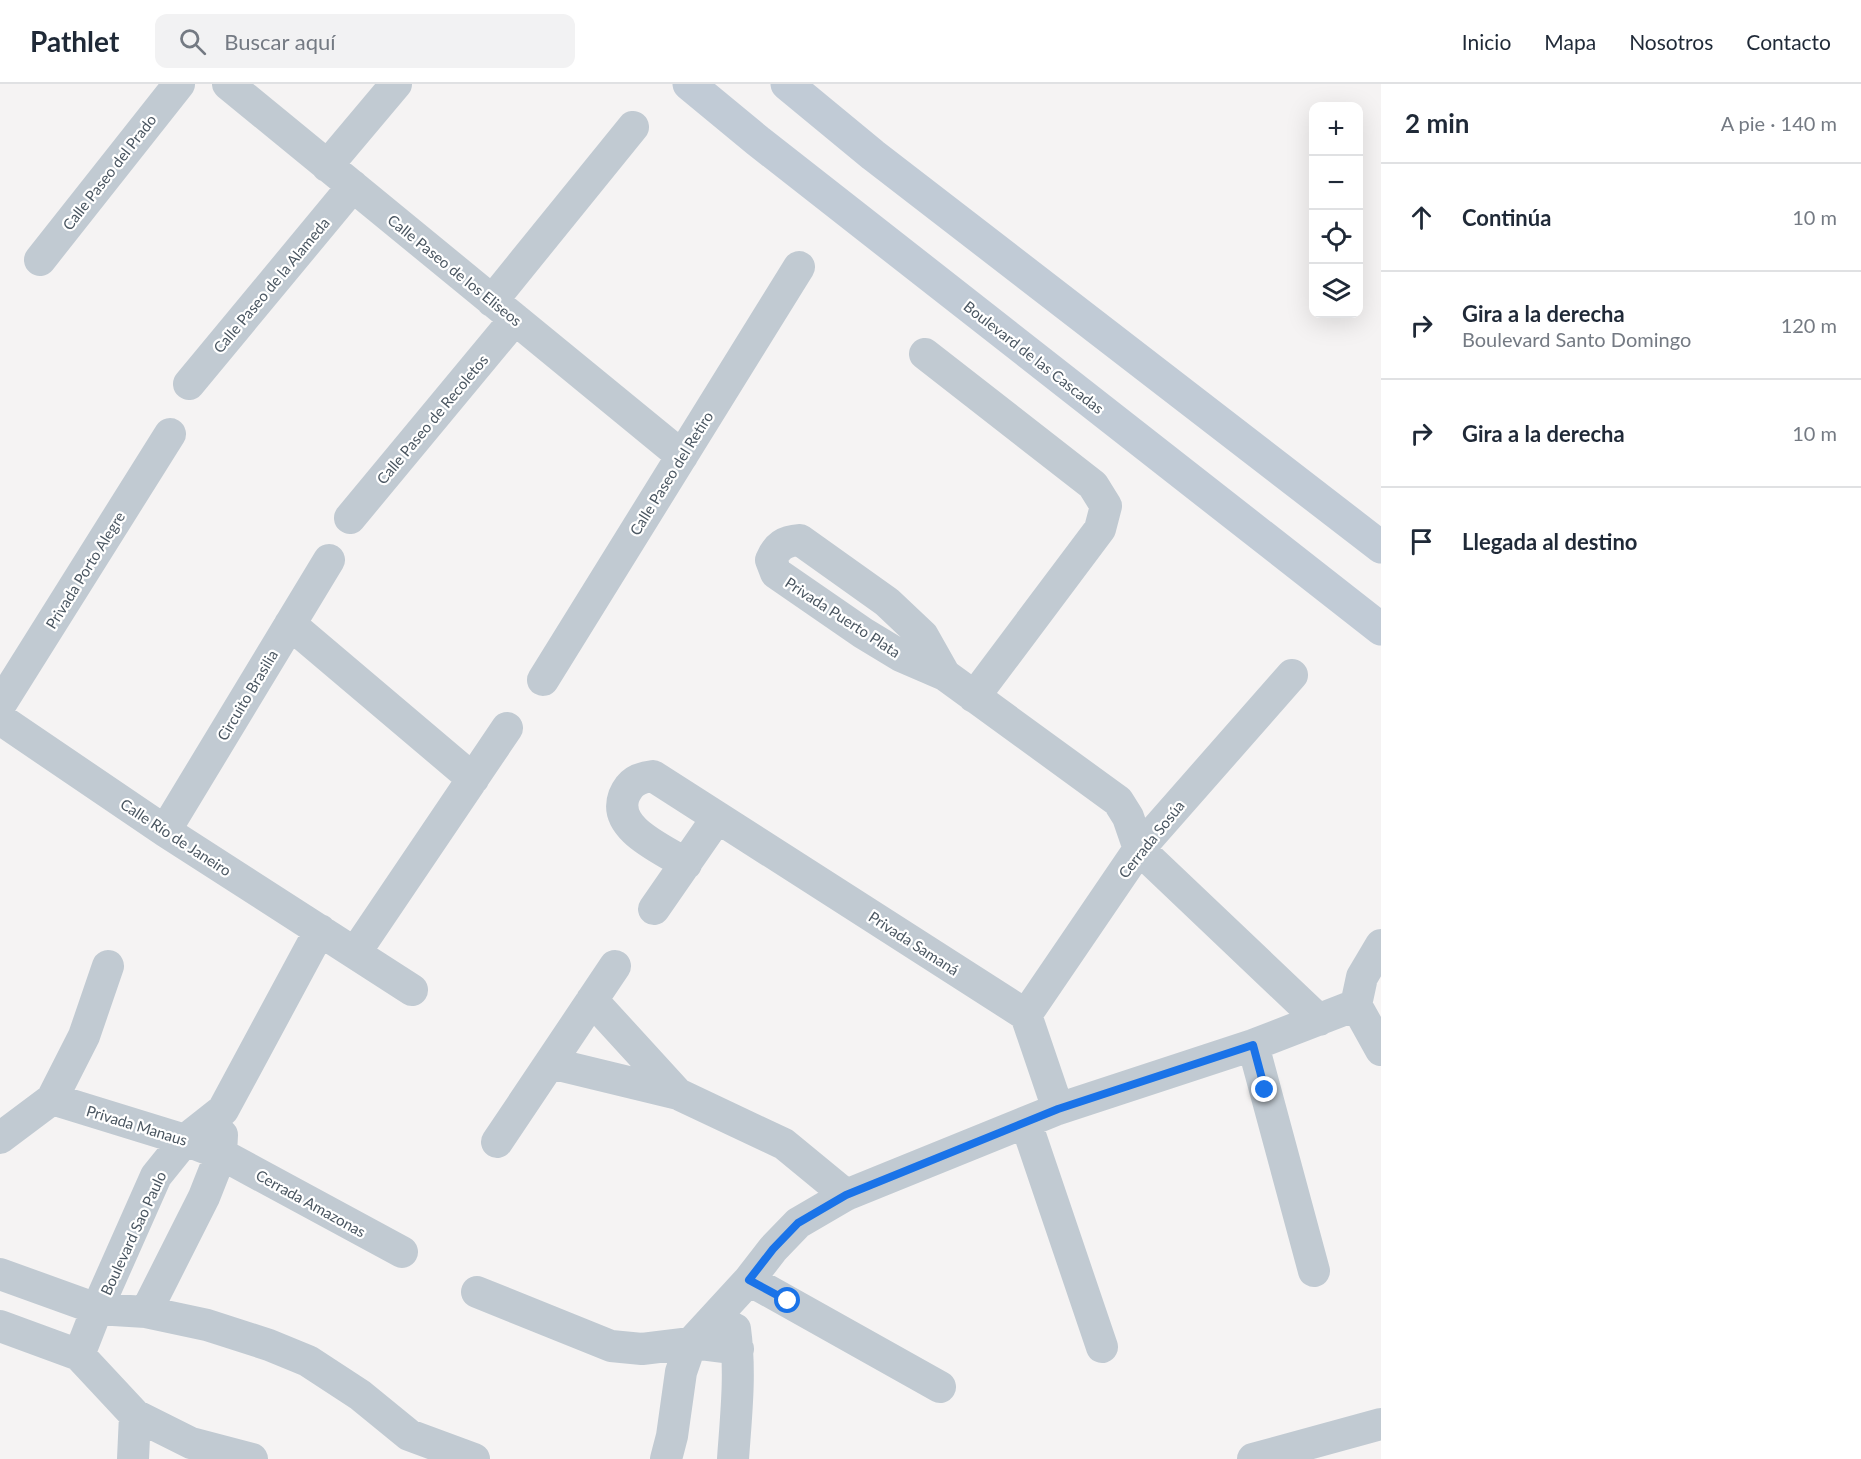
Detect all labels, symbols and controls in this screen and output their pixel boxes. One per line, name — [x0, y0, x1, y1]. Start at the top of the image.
search box — [155, 14, 575, 68]
text: Pathlet — [30, 24, 119, 58]
icon: search — [176, 25, 209, 58]
text: Buscar aquí — [224, 28, 336, 55]
text: Inicio — [1462, 29, 1511, 54]
text: Mapa — [1544, 29, 1596, 54]
text: Nosotros — [1629, 29, 1713, 54]
text: Contacto — [1746, 29, 1831, 54]
map controls — [1309, 102, 1363, 318]
button: + — [1309, 102, 1363, 156]
text: 2 min — [1405, 107, 1469, 139]
street label: Calle Paseo del Prado — [58, 111, 160, 233]
text: A pie · 140 m — [1721, 111, 1837, 135]
button: − — [1309, 156, 1363, 210]
icon: ahead — [1405, 201, 1438, 234]
text: Continúa — [1462, 204, 1551, 231]
text: 10 m — [1792, 205, 1837, 229]
street label: Calle Paseo de los Eliseos — [384, 210, 526, 330]
button: locate — [1309, 210, 1363, 264]
street label: Calle Paseo de la Alameda — [209, 214, 333, 356]
button: layers — [1309, 264, 1363, 318]
street label: Boulevard de las Cascadas — [960, 297, 1108, 417]
text: Gira a la derecha — [1462, 300, 1625, 327]
icon: right — [1405, 309, 1438, 342]
text: 120 m — [1781, 313, 1837, 337]
text: Boulevard Santo Domingo — [1462, 327, 1691, 351]
street label: Calle Paseo de Recoletos — [373, 351, 491, 487]
street label: Calle Paseo del Retiro — [626, 408, 716, 538]
icon: right — [1405, 417, 1438, 450]
text: Gira a la derecha — [1462, 420, 1625, 447]
text: 10 m — [1792, 421, 1837, 445]
street label: Privada Porto Alegre — [42, 508, 128, 632]
icon: arrive — [1405, 525, 1438, 558]
text: Llegada al destino — [1462, 528, 1638, 555]
street label: Privada Puerto Plata — [782, 573, 904, 661]
street label: Circuito Brasilia — [213, 646, 281, 744]
street label: Calle Río de Janeiro — [117, 795, 235, 879]
street label: Cerrada Sosúa — [1114, 797, 1188, 881]
street label: Privada Samaná — [866, 907, 962, 979]
route end — [1251, 1076, 1277, 1102]
street label: Privada Manaus — [84, 1101, 190, 1149]
street label: Cerrada Amazonas — [253, 1165, 369, 1241]
street label: Boulevard Sao Paulo — [96, 1168, 170, 1298]
route start — [774, 1287, 800, 1313]

